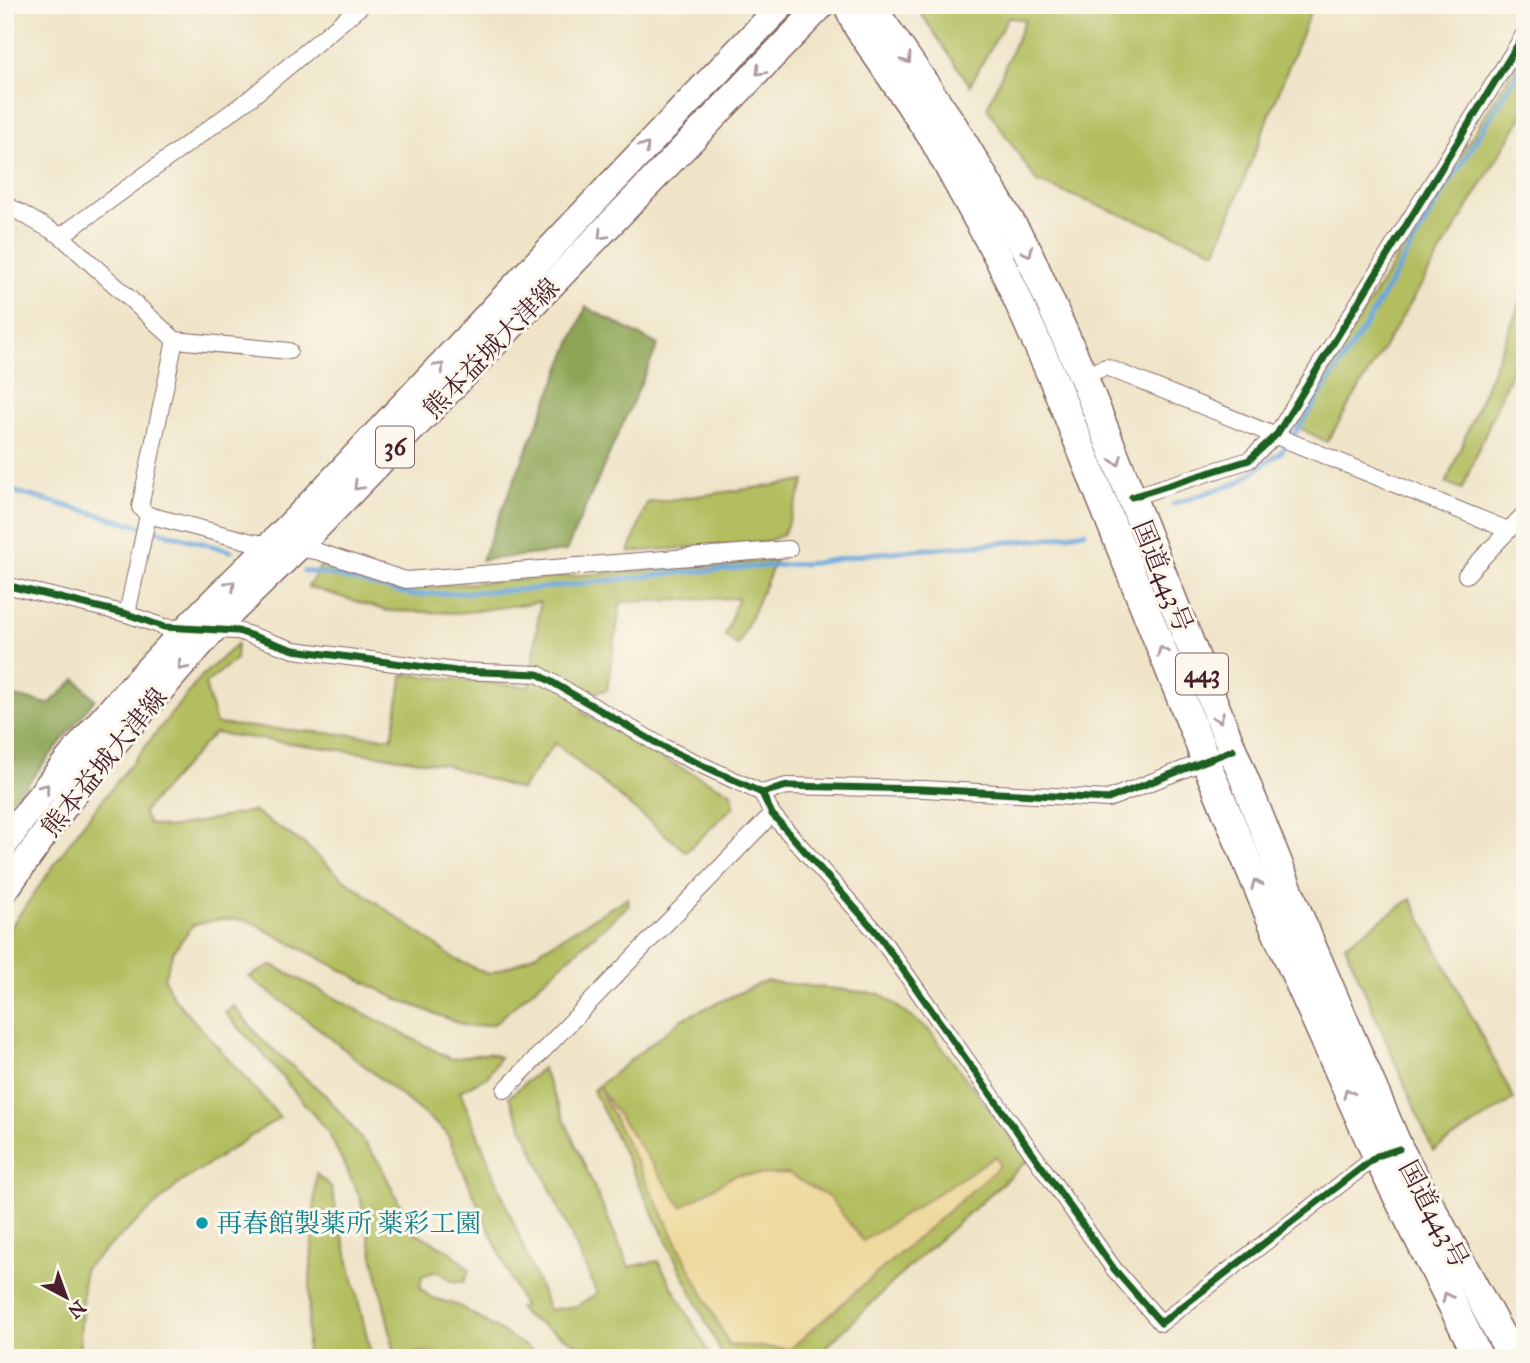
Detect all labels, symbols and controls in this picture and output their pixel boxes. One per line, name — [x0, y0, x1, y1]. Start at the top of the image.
one-way arrow — [899, 51, 912, 64]
one-way arrow — [756, 63, 769, 76]
one-way arrow — [636, 142, 649, 155]
one-way arrow — [597, 226, 610, 239]
one-way arrow — [1019, 245, 1033, 257]
street label: 熊本益城大津線 — [416, 271, 566, 425]
one-way arrow — [431, 363, 444, 376]
road number: 36 — [376, 426, 414, 467]
one-way arrow — [1109, 454, 1123, 466]
one-way arrow — [354, 477, 367, 490]
street label: 国道443号 — [1126, 516, 1200, 636]
one-way arrow — [223, 580, 236, 593]
one-way arrow — [1156, 646, 1170, 658]
road number: 443 — [1176, 654, 1228, 694]
one-way arrow — [178, 657, 190, 670]
street label: 熊本益城大津線 — [34, 681, 174, 843]
one-way arrow — [1211, 712, 1225, 724]
one-way arrow — [36, 784, 49, 796]
one-way arrow — [1251, 879, 1265, 891]
one-way arrow — [1342, 1087, 1356, 1100]
street label: 国道443号 — [1392, 1155, 1476, 1273]
place label: 再春館製薬所 薬彩工園 — [216, 1207, 482, 1239]
marker: 再春館製薬所 薬彩工園 — [194, 1215, 210, 1231]
north arrow — [32, 1262, 102, 1332]
one-way arrow — [1442, 1292, 1456, 1304]
text: N — [63, 1295, 90, 1323]

